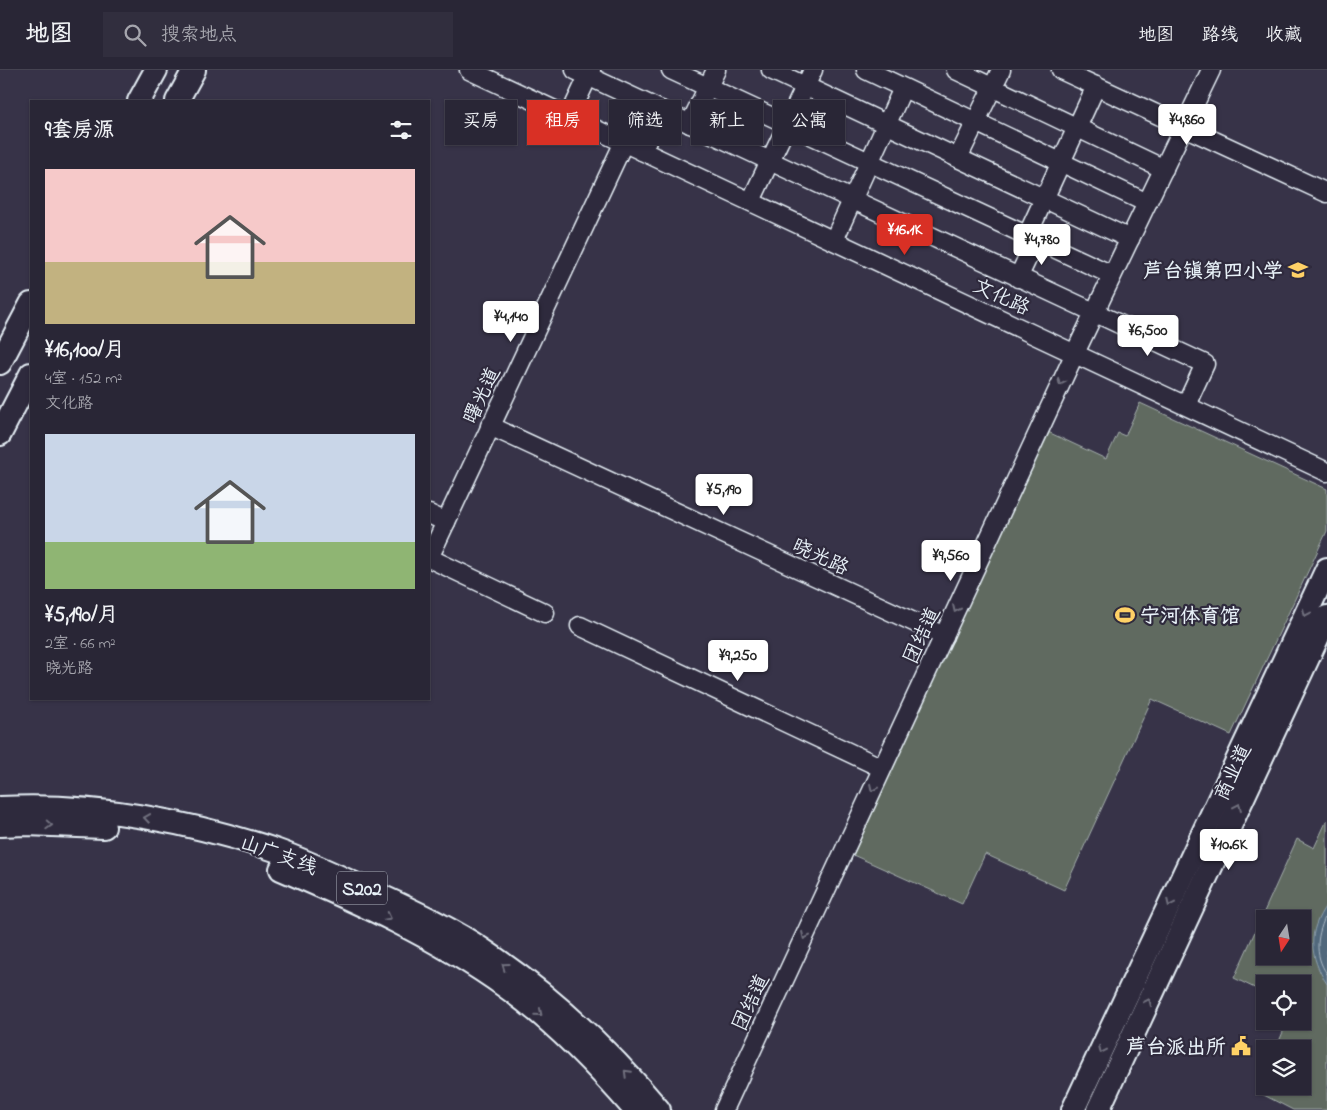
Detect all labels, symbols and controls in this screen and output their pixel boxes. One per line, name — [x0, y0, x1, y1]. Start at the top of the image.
search box — [103, 12, 453, 57]
text: 地图 — [25, 18, 73, 53]
icon: search — [121, 21, 149, 49]
text: 搜索地点 — [161, 22, 237, 49]
text: 地图 — [1138, 23, 1174, 49]
text: 路线 — [1202, 23, 1238, 49]
text: 收藏 — [1266, 23, 1302, 49]
chip: 买房 — [445, 100, 517, 145]
chip: 租房 — [527, 100, 599, 145]
chip: 筛选 — [609, 100, 681, 145]
chip: 新上 — [691, 100, 763, 145]
chip: 公寓 — [773, 100, 845, 145]
pin: ¥4,860 — [1146, 104, 1228, 146]
text: ¥4,860 — [1169, 108, 1205, 132]
text: 9套房源 — [45, 116, 114, 146]
icon: filters — [387, 116, 415, 144]
icon: home — [185, 202, 275, 292]
pin: ¥16.1K — [864, 214, 946, 256]
text: ¥16.1K — [888, 218, 922, 242]
pin: ¥4,780 — [1001, 224, 1083, 266]
text: ¥4,780 — [1024, 228, 1060, 252]
place label: 芦台镇第四小学 — [1143, 258, 1283, 287]
school or university icon: 芦台镇第四小学 — [1287, 259, 1309, 281]
street label: 文化路 — [968, 272, 1035, 325]
pin: ¥4,140 — [470, 300, 552, 343]
text: ¥4,140 — [494, 305, 528, 329]
pin: ¥6,500 — [1107, 314, 1189, 357]
text: ¥6,500 — [1128, 319, 1168, 343]
text: ¥16,100/月 — [45, 336, 125, 366]
street label: 曙光道 — [457, 363, 509, 429]
text: 4室 · 152 m² — [45, 367, 122, 391]
one-way arrow — [1057, 377, 1068, 386]
text: 文化路 — [45, 392, 93, 416]
icon: home — [185, 467, 275, 557]
pin: ¥5,190 — [683, 474, 765, 516]
text: ¥5,190 — [707, 478, 741, 502]
street label: 晓光路 — [787, 532, 854, 585]
pin: ¥9,560 — [910, 540, 992, 582]
text: ¥9,560 — [933, 544, 969, 568]
text: ¥5,190/月 — [45, 601, 118, 631]
street label: 团结道 — [897, 603, 949, 669]
place label: 宁河体育馆 — [1140, 603, 1240, 632]
one-way arrow — [952, 604, 963, 613]
sports icon: 宁河体育馆 — [1114, 604, 1136, 626]
one-way arrow — [1302, 608, 1313, 617]
text: 2室 · 66 m² — [45, 632, 116, 656]
pin: ¥9,250 — [697, 640, 779, 682]
text: ¥9,250 — [719, 644, 757, 668]
text: 晓光路 — [45, 657, 93, 681]
street label: 商业道 — [1208, 740, 1260, 806]
one-way arrow — [869, 783, 879, 792]
one-way arrow — [1232, 803, 1243, 812]
one-way arrow — [143, 814, 152, 824]
one-way arrow — [45, 819, 53, 830]
pin: ¥10.6K — [1188, 828, 1270, 871]
street label: 山广支线 — [236, 829, 321, 884]
text: ¥10.6K — [1211, 833, 1247, 857]
road number: S202 — [337, 871, 387, 904]
one-way arrow — [1166, 898, 1177, 907]
north arrow — [1256, 910, 1311, 965]
map controls — [1256, 910, 1311, 1095]
one-way arrow — [383, 911, 392, 921]
one-way arrow — [800, 931, 811, 940]
one-way arrow — [501, 963, 511, 972]
street label: 团结道 — [726, 970, 778, 1036]
button: locate — [1256, 975, 1311, 1030]
one-way arrow — [1141, 998, 1152, 1007]
one-way arrow — [534, 1008, 543, 1017]
place label: 芦台派出所 — [1126, 1034, 1226, 1063]
public building icon: 芦台派出所 — [1230, 1035, 1252, 1057]
button: layers — [1256, 1040, 1311, 1095]
one-way arrow — [1097, 1045, 1108, 1054]
one-way arrow — [623, 1070, 632, 1079]

